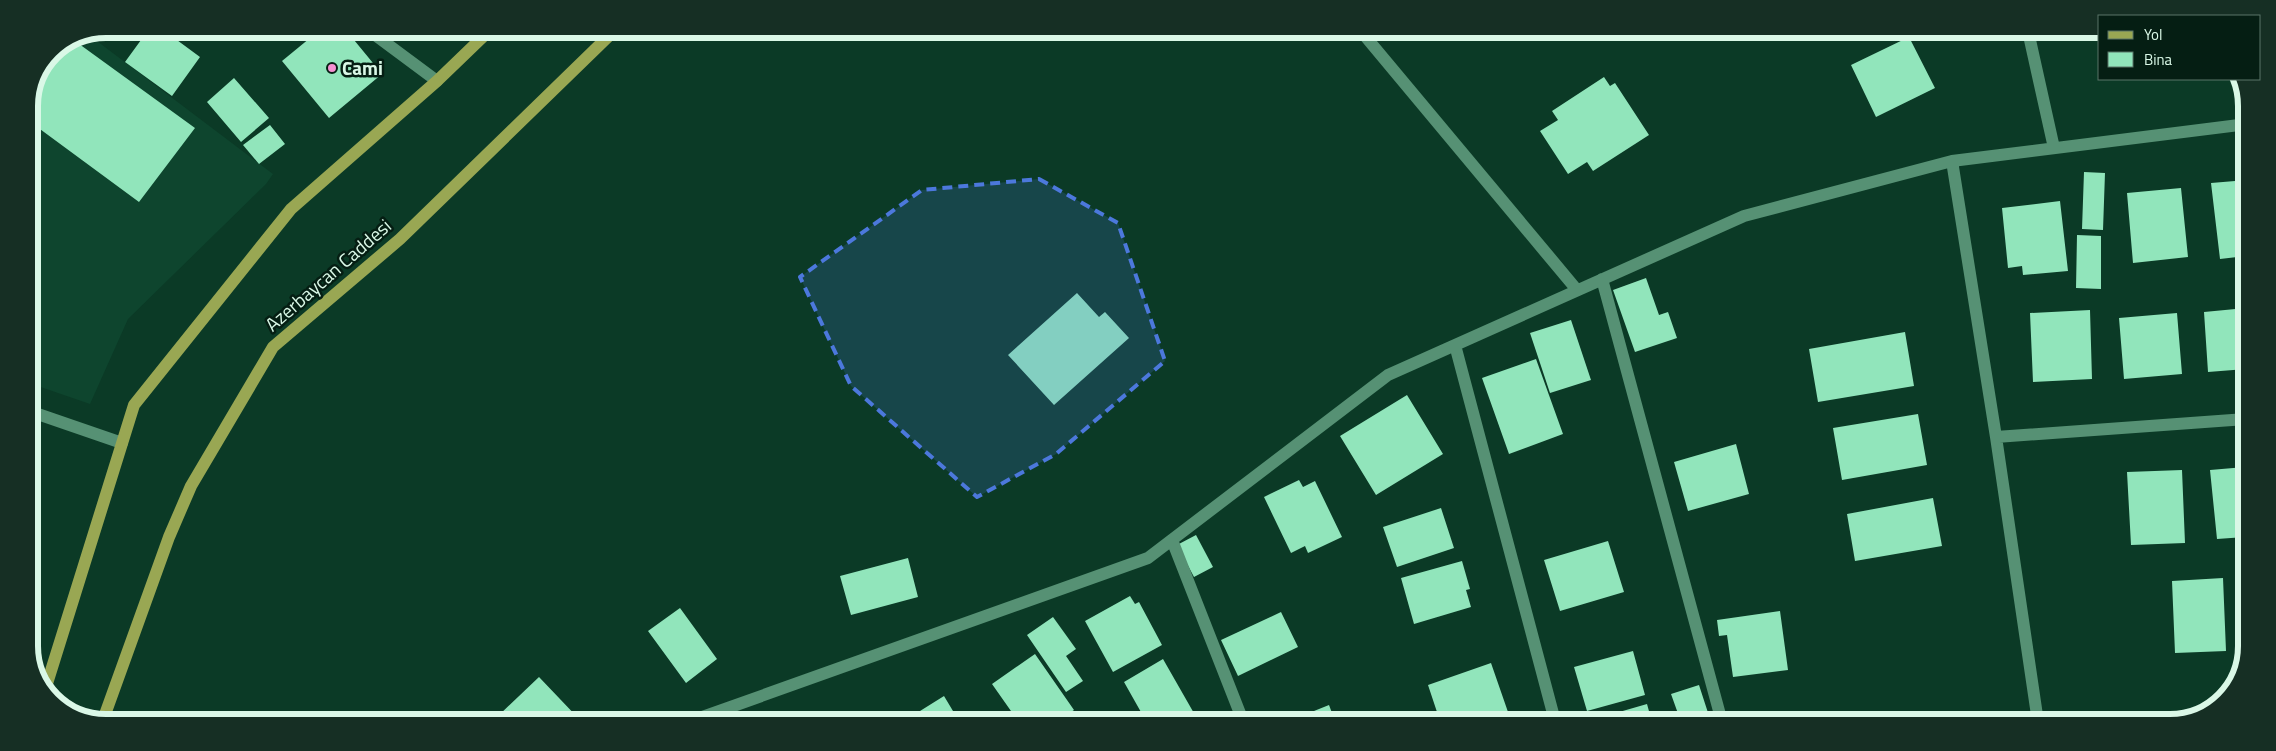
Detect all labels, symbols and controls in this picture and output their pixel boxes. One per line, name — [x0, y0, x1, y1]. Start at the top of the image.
legend — [2098, 15, 2261, 80]
text: Yol — [2144, 23, 2162, 46]
text: Bina — [2144, 48, 2173, 71]
place label: Cami — [342, 53, 383, 82]
marker: Cami — [326, 62, 338, 74]
street label: Azerbaycan Caddesi — [258, 211, 397, 338]

